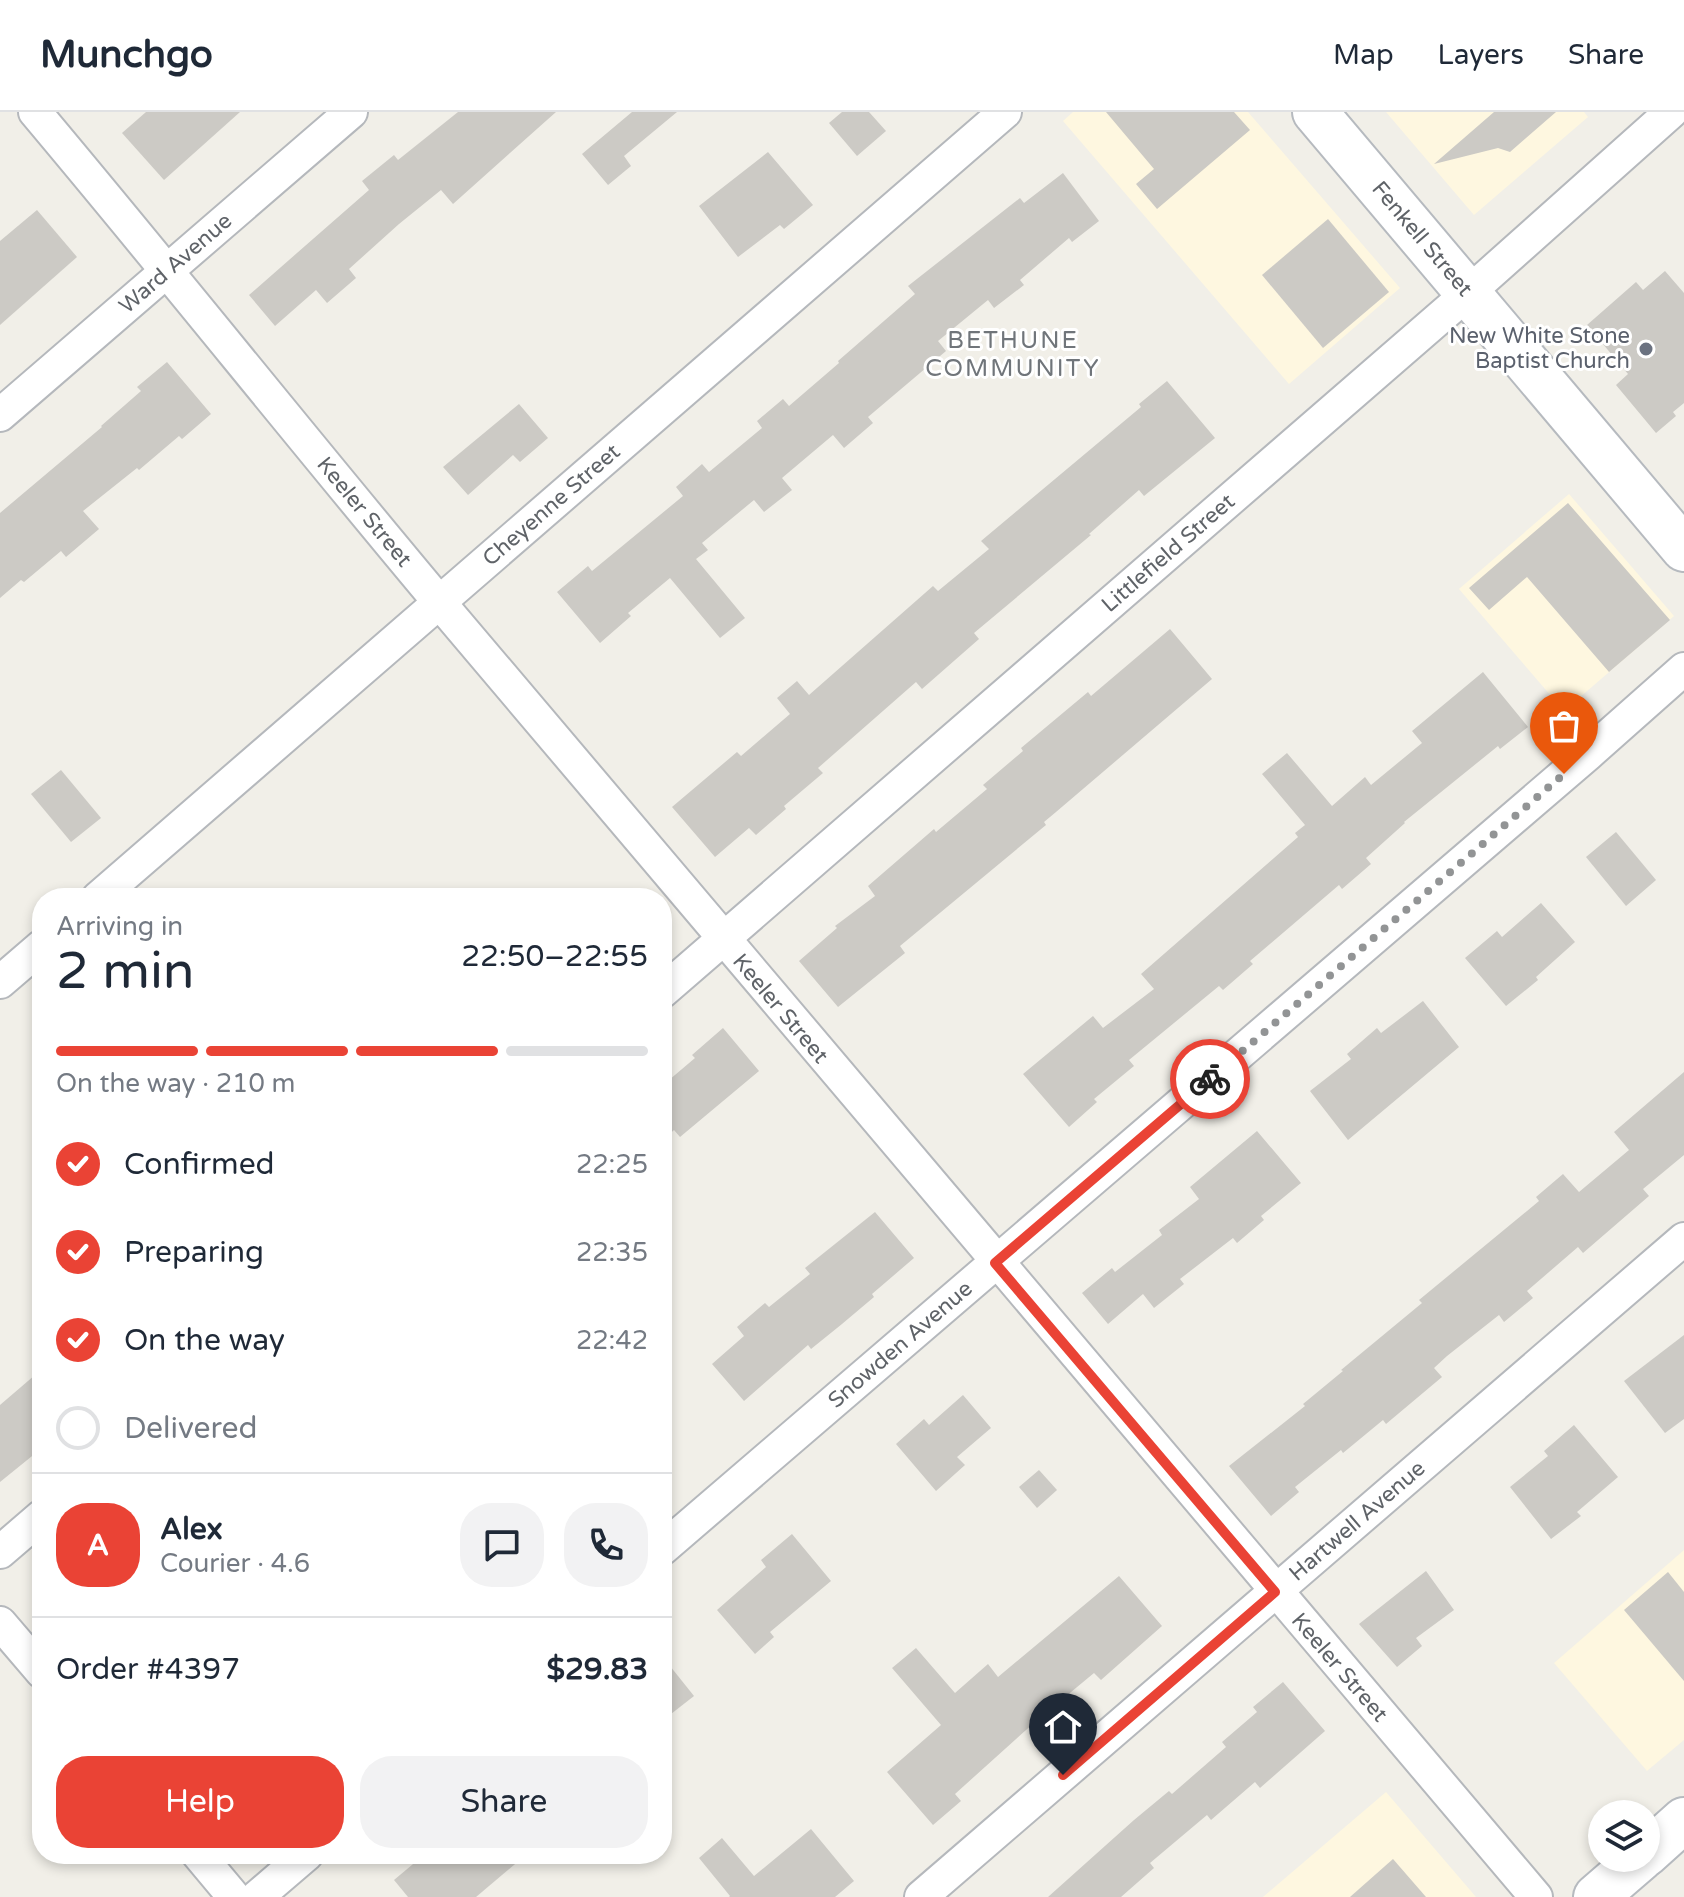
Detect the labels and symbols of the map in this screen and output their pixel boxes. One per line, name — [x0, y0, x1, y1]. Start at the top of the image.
street label: Fenkell Street — [1366, 176, 1478, 302]
street label: Ward Avenue — [114, 208, 237, 319]
place label: New White Stone Baptist Church — [1449, 323, 1630, 374]
district label: BETHUNE COMMUNITY — [925, 326, 1101, 383]
marker: New White Stone Baptist Church — [1637, 340, 1655, 358]
street label: Cheyenne Street — [478, 439, 625, 572]
street label: Keeler Street — [311, 452, 417, 572]
street label: Littlefield Street — [1096, 488, 1240, 618]
pin — [1530, 692, 1598, 774]
street label: Keeler Street — [727, 949, 834, 1068]
courier — [1170, 1039, 1250, 1119]
street label: Snowden Avenue — [823, 1275, 978, 1413]
street label: Hartwell Avenue — [1284, 1455, 1430, 1586]
street label: Keeler Street — [1286, 1608, 1393, 1727]
pin — [1029, 1693, 1097, 1775]

